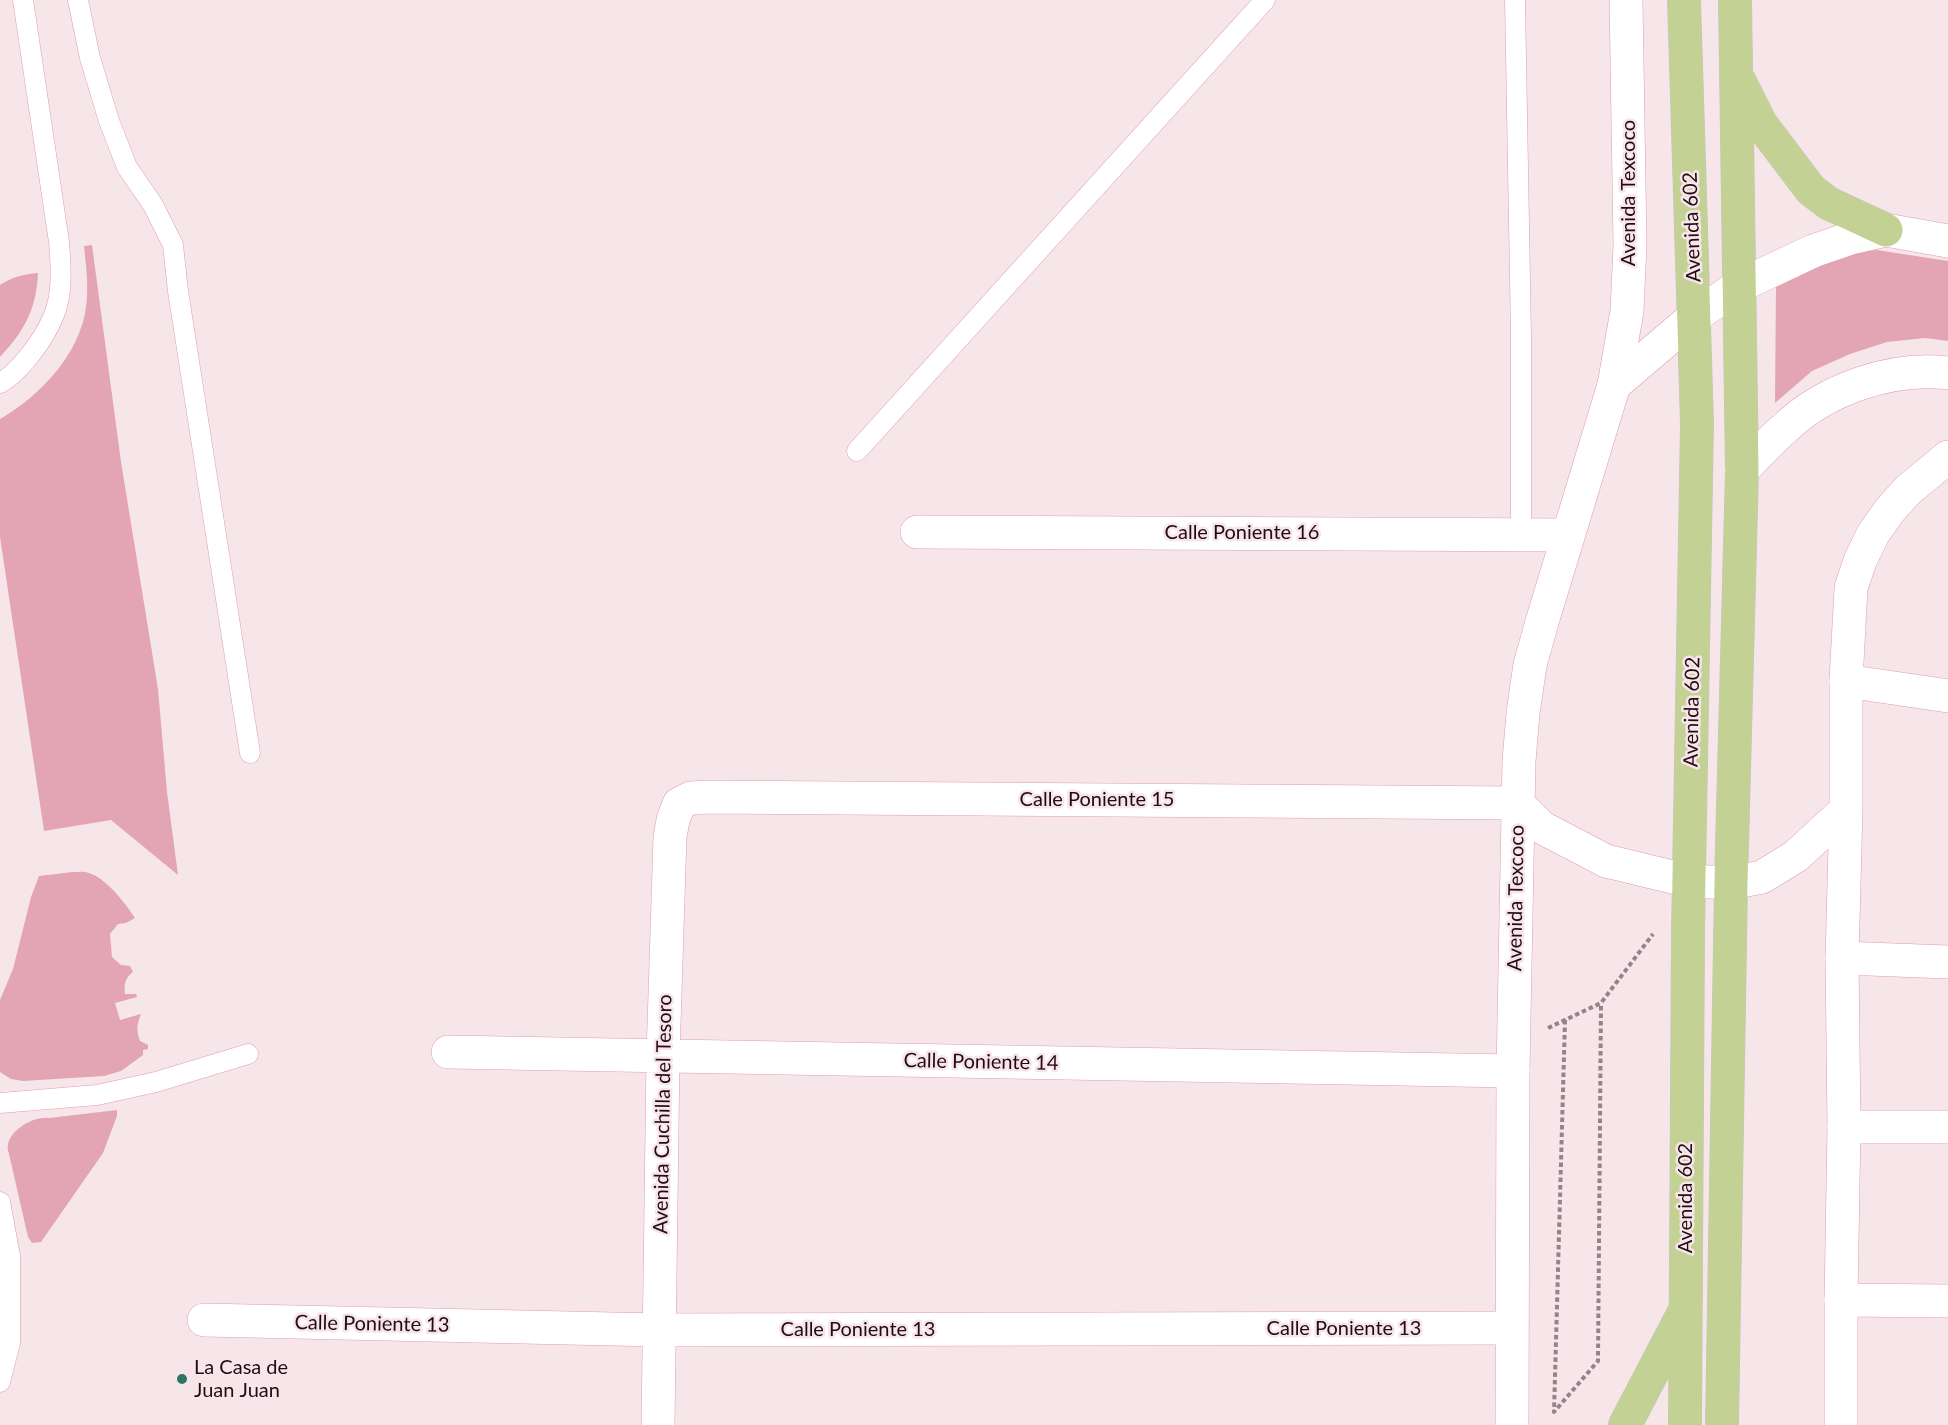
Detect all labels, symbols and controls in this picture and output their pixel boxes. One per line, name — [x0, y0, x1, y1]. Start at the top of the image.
street label: Avenida Texcoco — [1617, 120, 1641, 266]
street label: Avenida 602 — [1678, 171, 1706, 283]
street label: Calle Poniente 16 — [1165, 521, 1319, 545]
street label: Avenida 602 — [1679, 657, 1705, 767]
street label: Calle Poniente 15 — [1020, 788, 1174, 812]
street label: Avenida Texcoco — [1503, 825, 1529, 971]
street label: Avenida Cuchilla del Tesoro — [649, 994, 677, 1234]
street label: Calle Poniente 14 — [903, 1049, 1059, 1075]
street label: Avenida 602 — [1674, 1143, 1698, 1253]
street label: Calle Poniente 13 — [294, 1311, 450, 1337]
street label: Calle Poniente 13 — [1267, 1317, 1421, 1341]
street label: Calle Poniente 13 — [781, 1318, 935, 1342]
place label: La Casa de Juan Juan — [194, 1356, 288, 1403]
marker: La Casa de Juan Juan — [175, 1372, 189, 1386]

